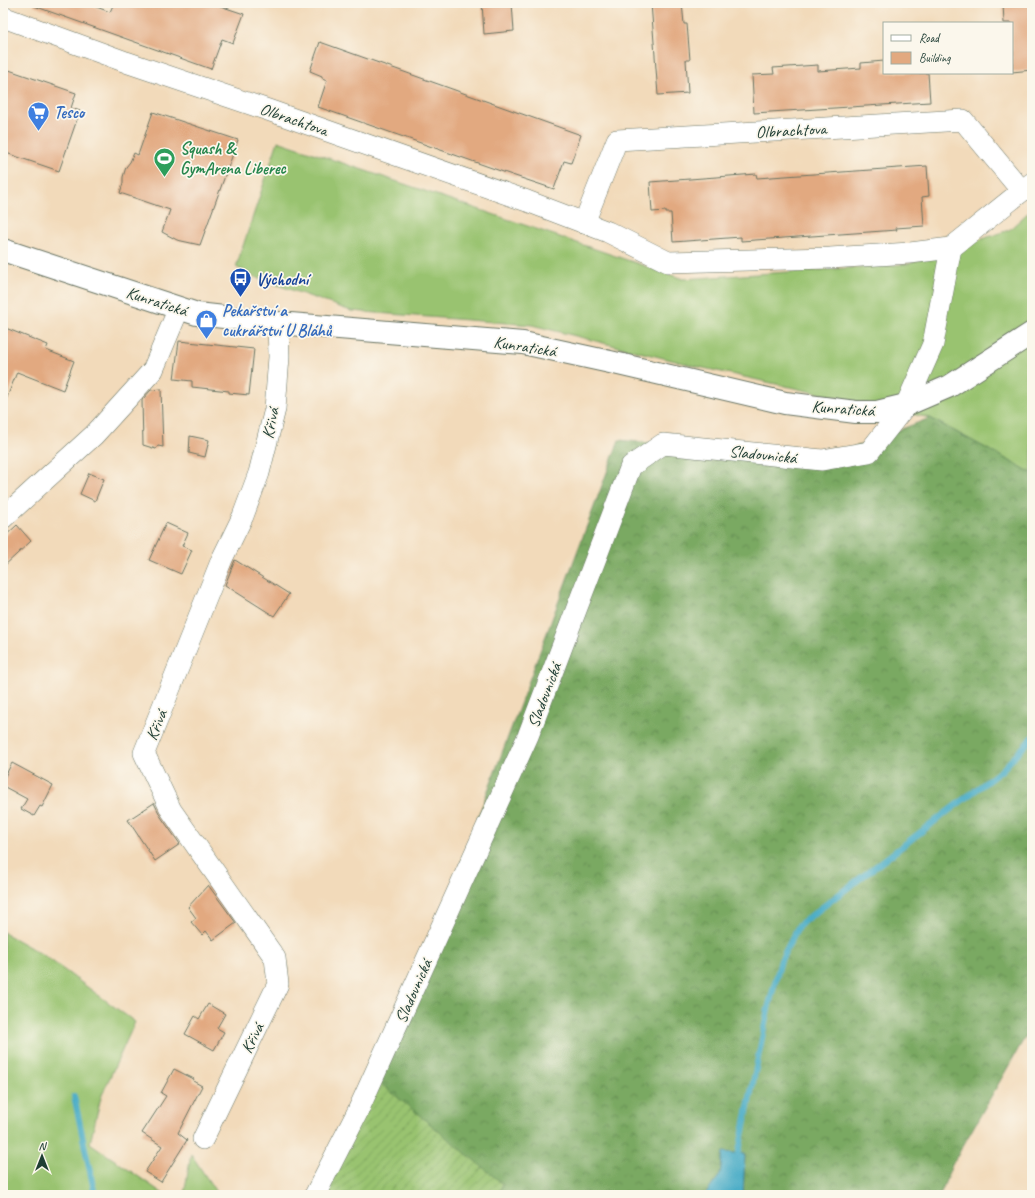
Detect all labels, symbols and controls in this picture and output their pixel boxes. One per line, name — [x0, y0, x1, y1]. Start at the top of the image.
legend — [883, 22, 1013, 74]
text: Road — [919, 30, 941, 46]
text: Building — [919, 50, 951, 66]
street label: Olbrachtova — [257, 98, 333, 142]
supermarket icon: Tesco — [25, 99, 51, 132]
place label: Tesco — [54, 102, 86, 123]
street label: Olbrachtova — [755, 118, 829, 143]
place label: Squash & GymArena Liberec — [180, 138, 287, 179]
sports icon: Squash & GymArena Liberec — [152, 145, 178, 178]
bus stop icon: Východní — [228, 266, 254, 299]
place label: Východní — [256, 269, 312, 290]
street label: Kunratická — [124, 282, 191, 322]
place label: Pekařství a cukrářství U Bláhů — [222, 300, 333, 341]
shop icon: Pekařství a cukrářství U Bláhů — [193, 307, 219, 340]
street label: Kunratická — [492, 331, 559, 362]
street label: Kunratická — [811, 396, 877, 421]
street label: Křivá — [257, 404, 284, 440]
street label: Sladovnická — [728, 441, 799, 469]
street label: Sladovnická — [523, 658, 567, 731]
street label: Křivá — [141, 705, 173, 743]
street label: Sladovnická — [390, 955, 437, 1026]
street label: Křivá — [236, 1018, 269, 1057]
north arrow — [22, 1136, 62, 1176]
text: N — [39, 1139, 48, 1153]

